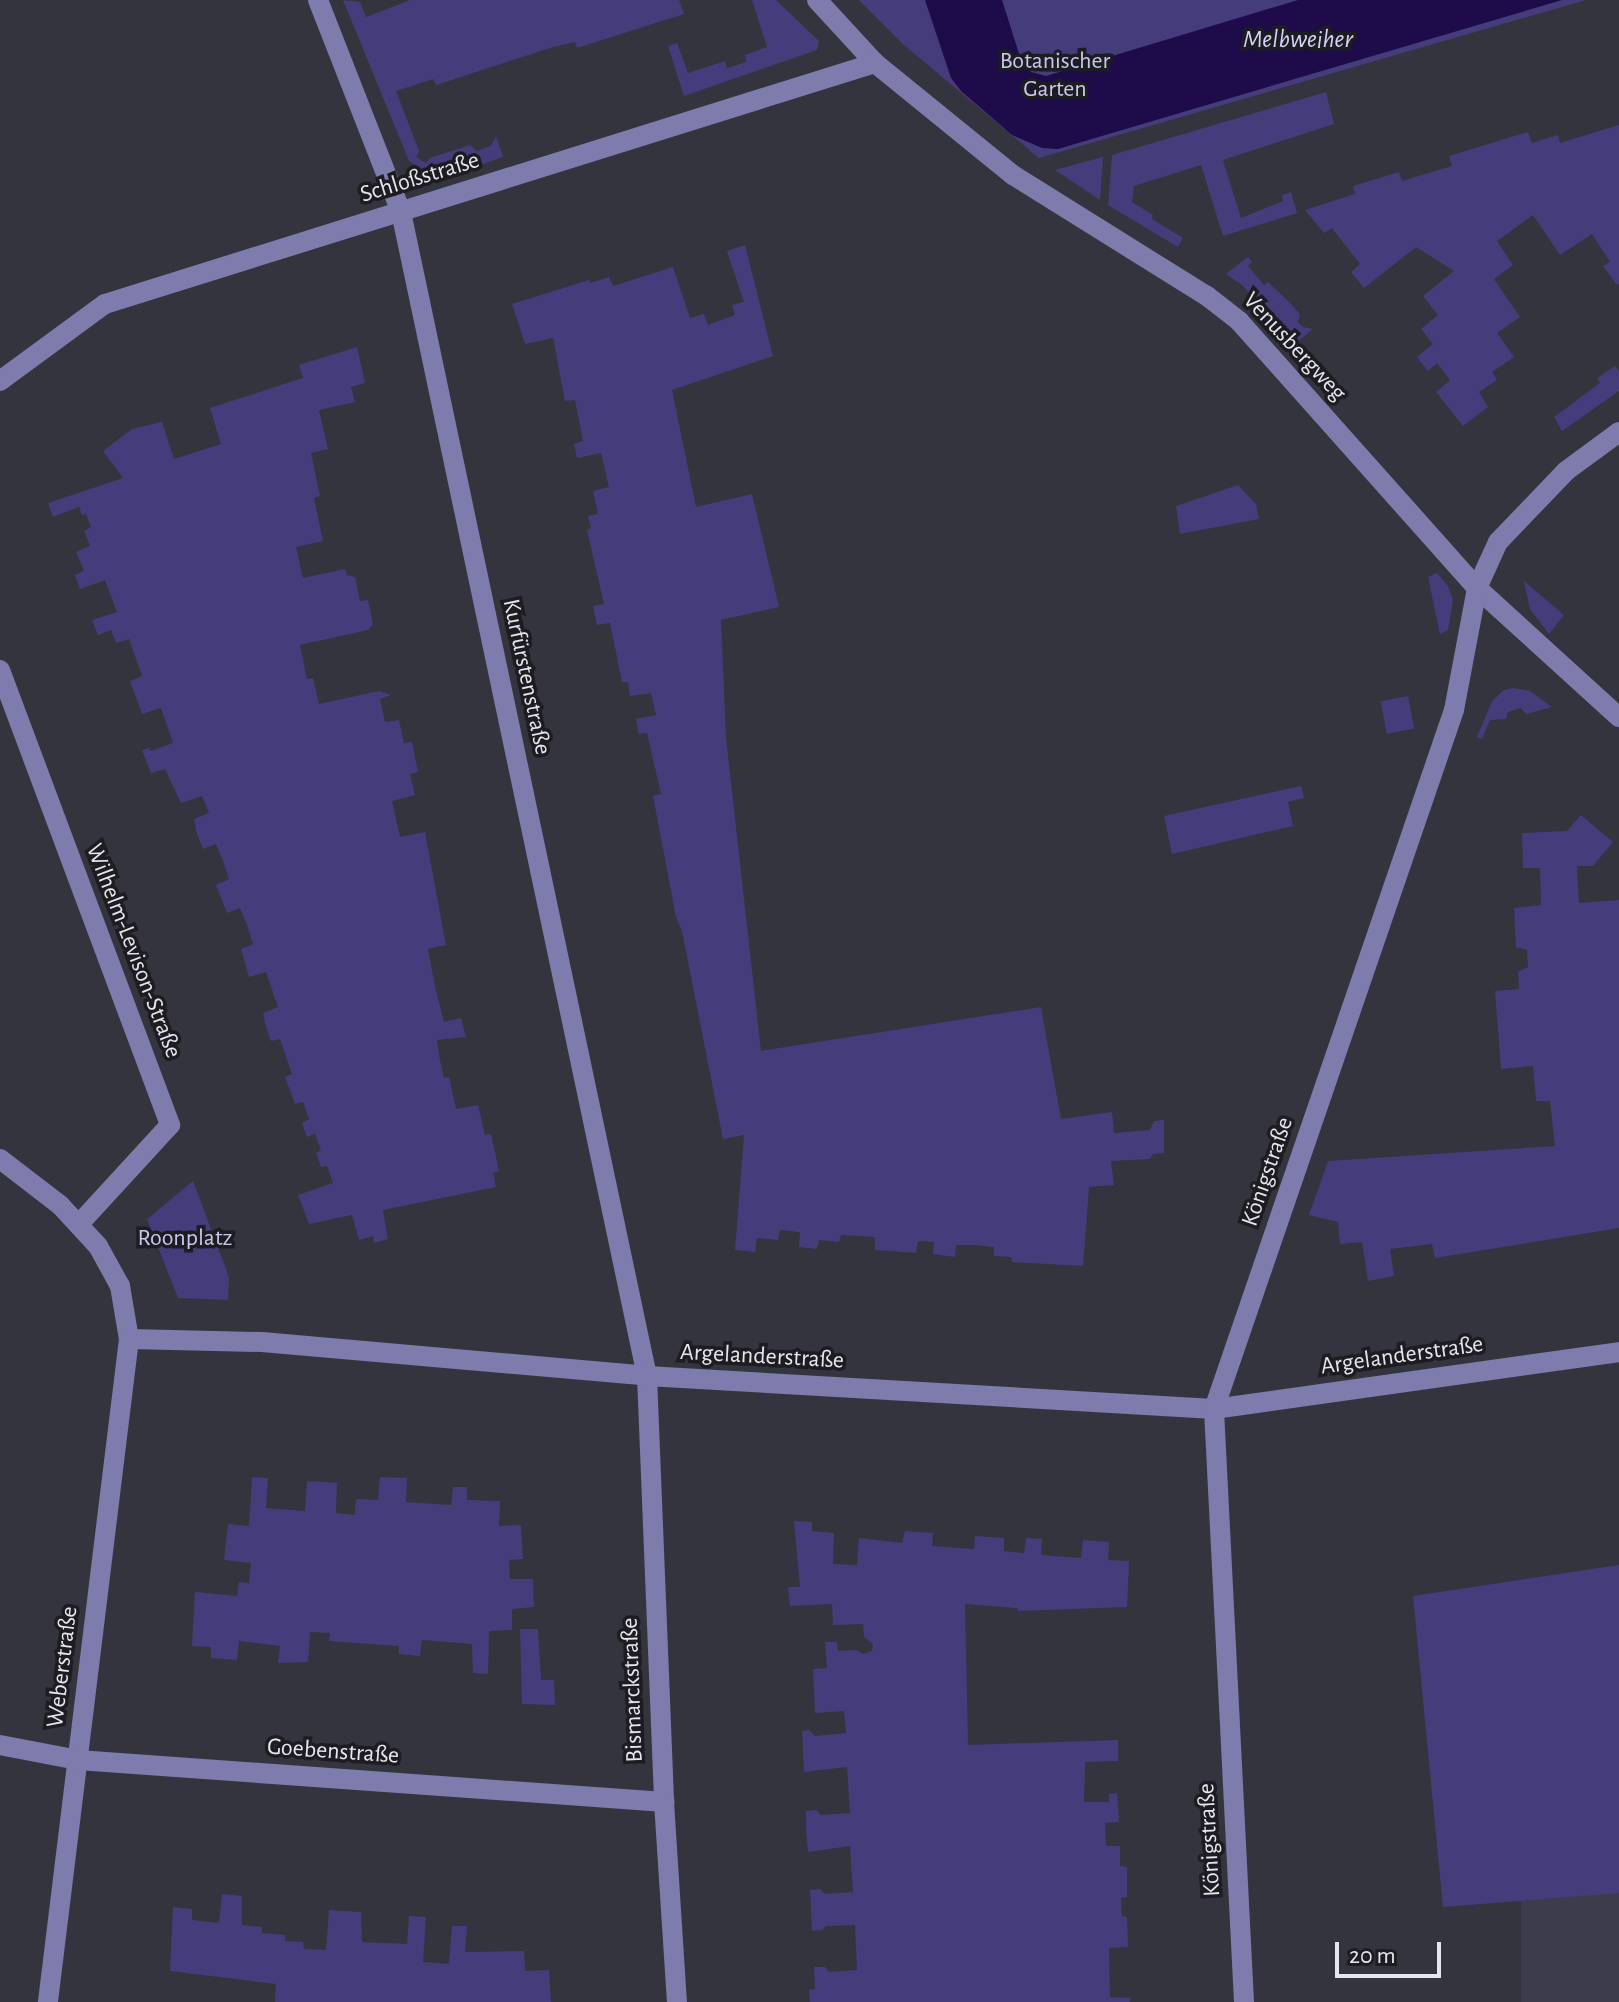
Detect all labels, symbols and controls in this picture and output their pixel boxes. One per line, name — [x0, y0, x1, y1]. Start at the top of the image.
water label: Melbweiher — [1243, 24, 1353, 56]
park label: Botanischer Garten — [1000, 48, 1110, 104]
street label: Schloßstraße — [357, 146, 483, 210]
street label: Venusbergweg — [1236, 287, 1352, 407]
street label: Kurfürstenstraße — [495, 596, 557, 758]
street label: Wilhelm-Levison-Straße — [79, 840, 187, 1062]
street label: Königstraße — [1236, 1114, 1300, 1230]
park label: Roonplatz — [138, 1225, 232, 1253]
street label: Argelanderstraße — [1319, 1330, 1485, 1382]
street label: Argelanderstraße — [679, 1338, 845, 1376]
street label: Weberstraße — [41, 1605, 85, 1729]
street label: Bismarckstraße — [616, 1617, 650, 1763]
street label: Goebenstraße — [266, 1733, 400, 1771]
street label: Königstraße — [1193, 1783, 1227, 1897]
scale bar — [1339, 1926, 1445, 1976]
text: 20 m — [1349, 1944, 1396, 1968]

